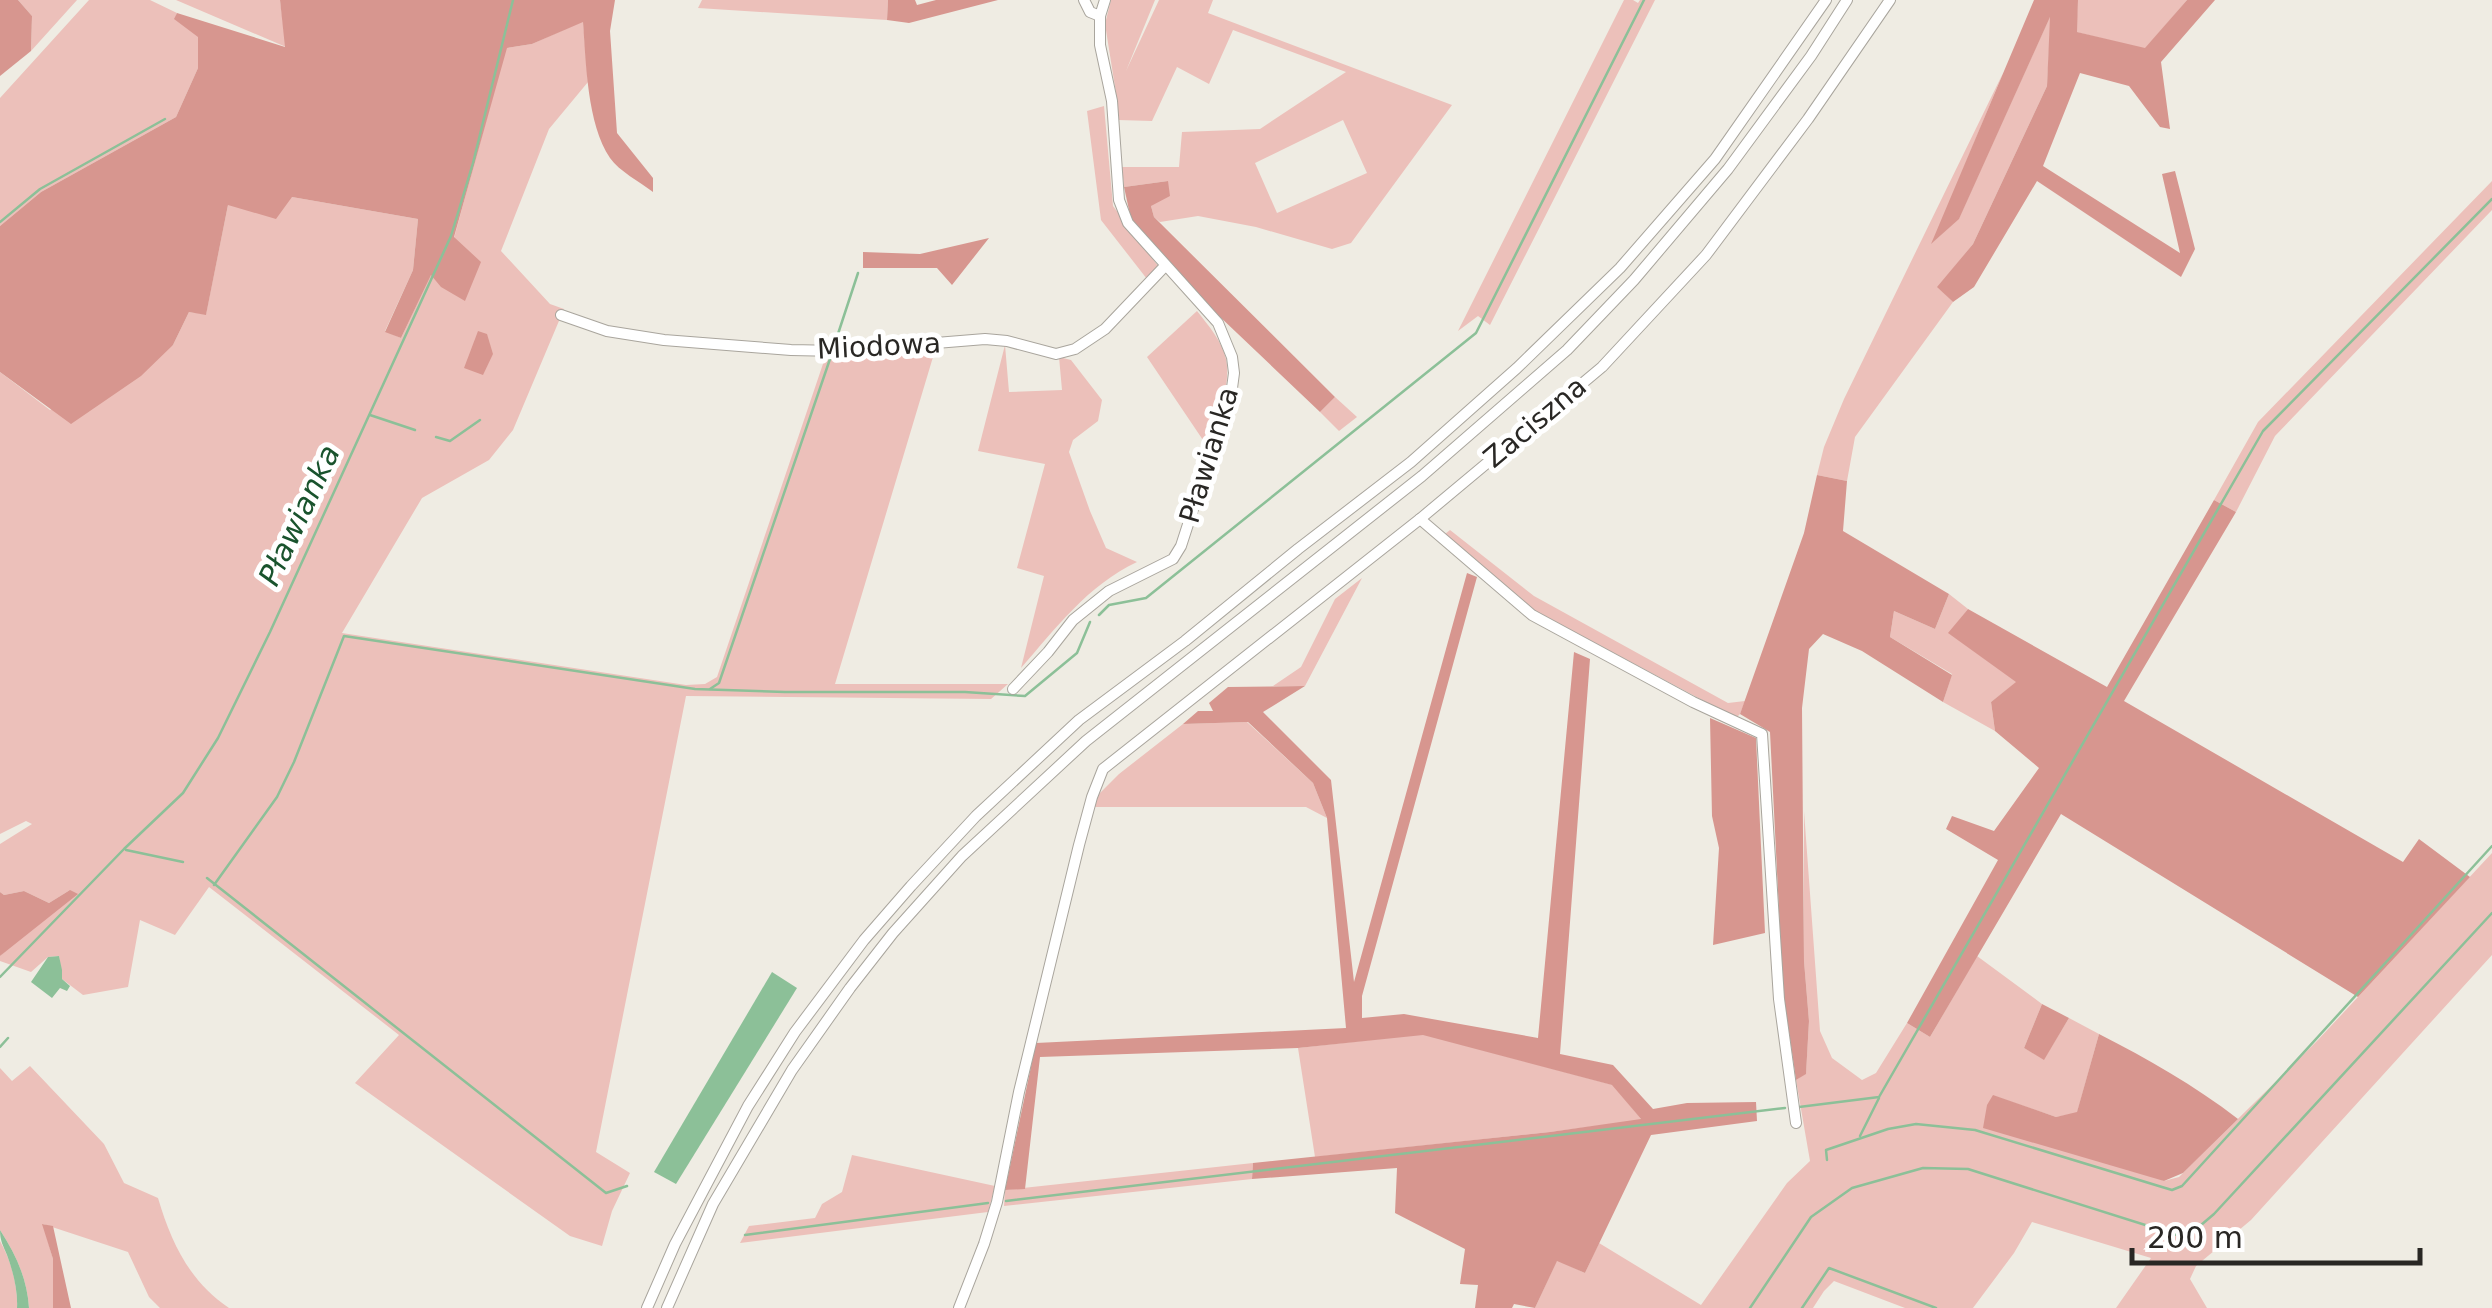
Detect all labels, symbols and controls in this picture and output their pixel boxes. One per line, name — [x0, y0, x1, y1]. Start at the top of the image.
street label: Miodowa — [816, 326, 942, 366]
street label: Zaciszna — [1477, 370, 1593, 474]
street label: Pławianka — [1173, 383, 1245, 527]
water label: Pławianka — [251, 439, 347, 591]
scale bar — [2132, 1203, 2420, 1265]
text: 200 m — [2147, 1220, 2243, 1255]

